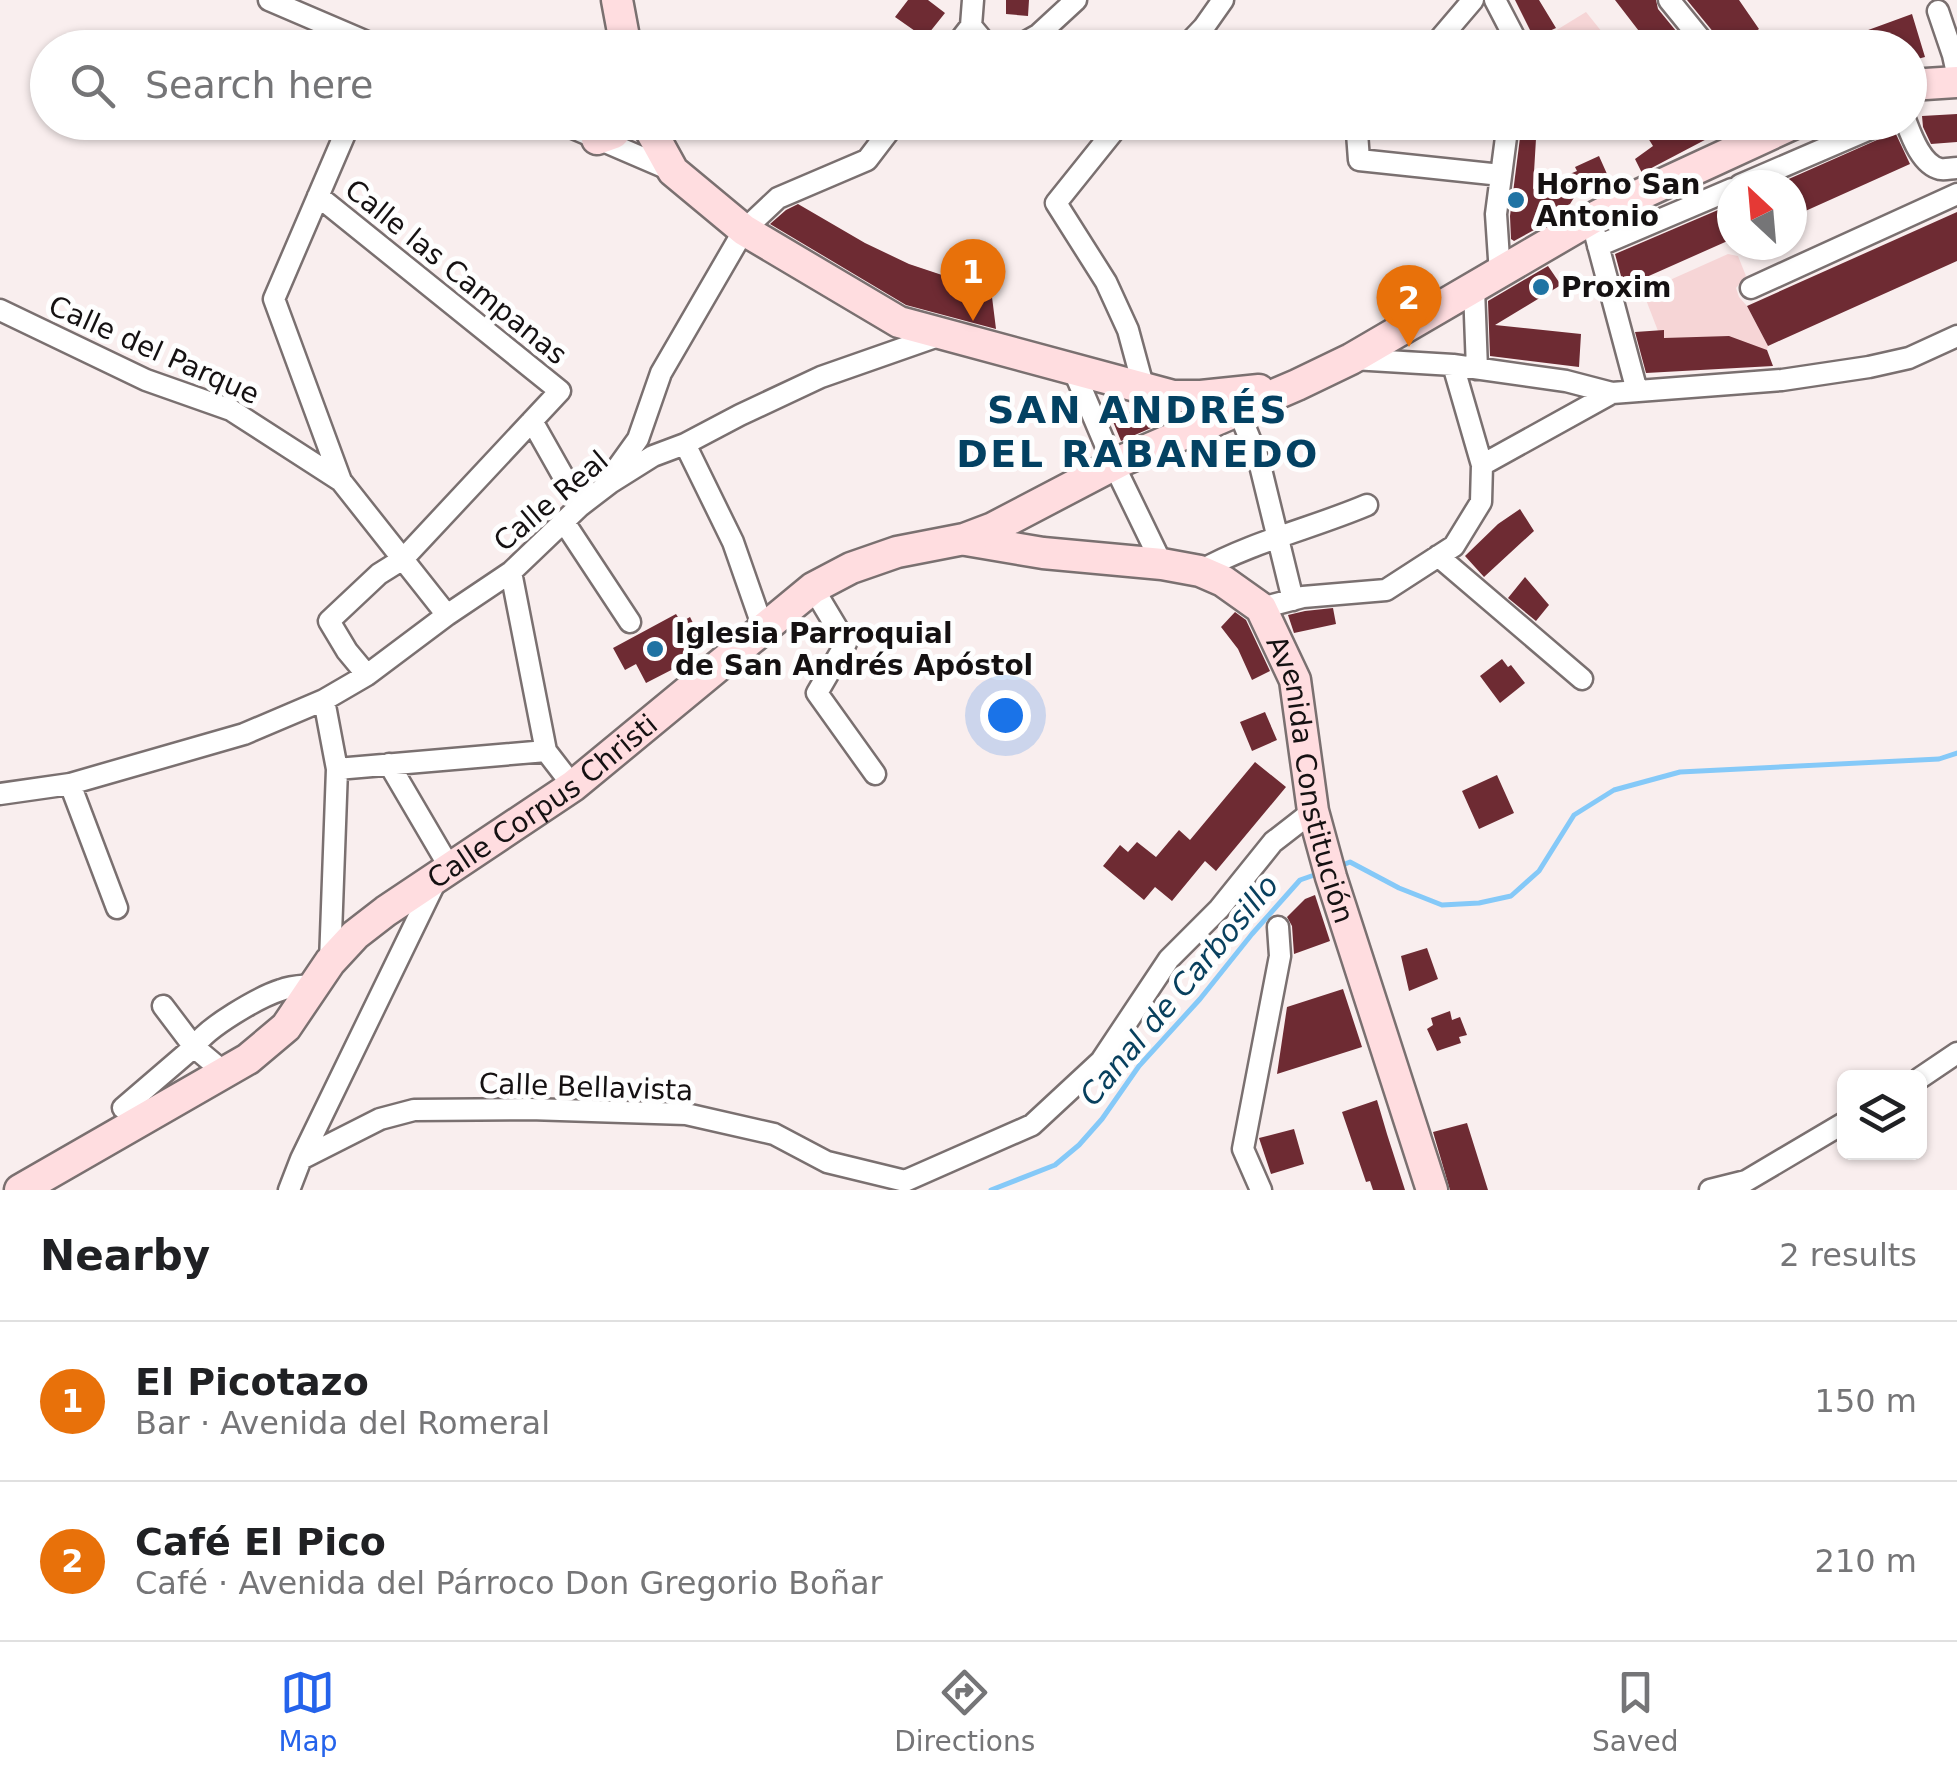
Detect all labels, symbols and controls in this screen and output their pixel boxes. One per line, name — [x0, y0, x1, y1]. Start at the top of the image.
search box — [30, 30, 1927, 140]
icon: search — [65, 58, 120, 113]
text: Search here — [145, 63, 373, 107]
place label: Horno San Antonio — [1536, 168, 1700, 233]
north arrow — [1717, 170, 1807, 260]
street label: Calle las Campanas — [339, 173, 573, 371]
marker: Horno San Antonio — [1505, 189, 1527, 211]
pin: 1 — [940, 238, 1006, 321]
pin: 2 — [1376, 264, 1442, 347]
place label: Proxim — [1561, 271, 1671, 304]
marker: Proxim — [1530, 276, 1552, 298]
street label: Calle del Parque — [44, 289, 264, 411]
district label: SAN ANDRÉS DEL RABANEDO — [956, 388, 1320, 476]
street label: Calle Real — [487, 444, 615, 558]
place label: Iglesia Parroquial de San Andrés Apóstol — [675, 617, 1033, 682]
street label: Avenida Constitución — [1260, 630, 1361, 927]
marker: Iglesia Parroquial de San Andrés Apóstol — [644, 638, 666, 660]
your location — [980, 690, 1031, 741]
street label: Calle Corpus Christi — [421, 707, 664, 895]
water label: Canal de Carbosillo — [1072, 868, 1286, 1112]
street label: Calle Bellavista — [478, 1067, 694, 1107]
map controls — [1837, 1070, 1927, 1160]
button: layers — [1837, 1070, 1927, 1160]
text: Nearby — [40, 1231, 210, 1280]
text: 2 results — [1779, 1236, 1917, 1274]
text: El Picotazo — [135, 1360, 369, 1404]
text: 1 — [61, 1382, 84, 1420]
text: 150 m — [1815, 1382, 1917, 1420]
text: Bar · Avenida del Romeral — [135, 1404, 550, 1442]
text: Café El Pico — [135, 1520, 386, 1564]
text: 2 — [61, 1542, 84, 1580]
text: 210 m — [1815, 1542, 1917, 1580]
text: Café · Avenida del Párroco Don Gregorio Boñar — [135, 1564, 883, 1602]
tab: Map — [278, 1665, 337, 1758]
tab: Directions — [894, 1665, 1035, 1758]
tab: Saved — [1592, 1665, 1679, 1758]

